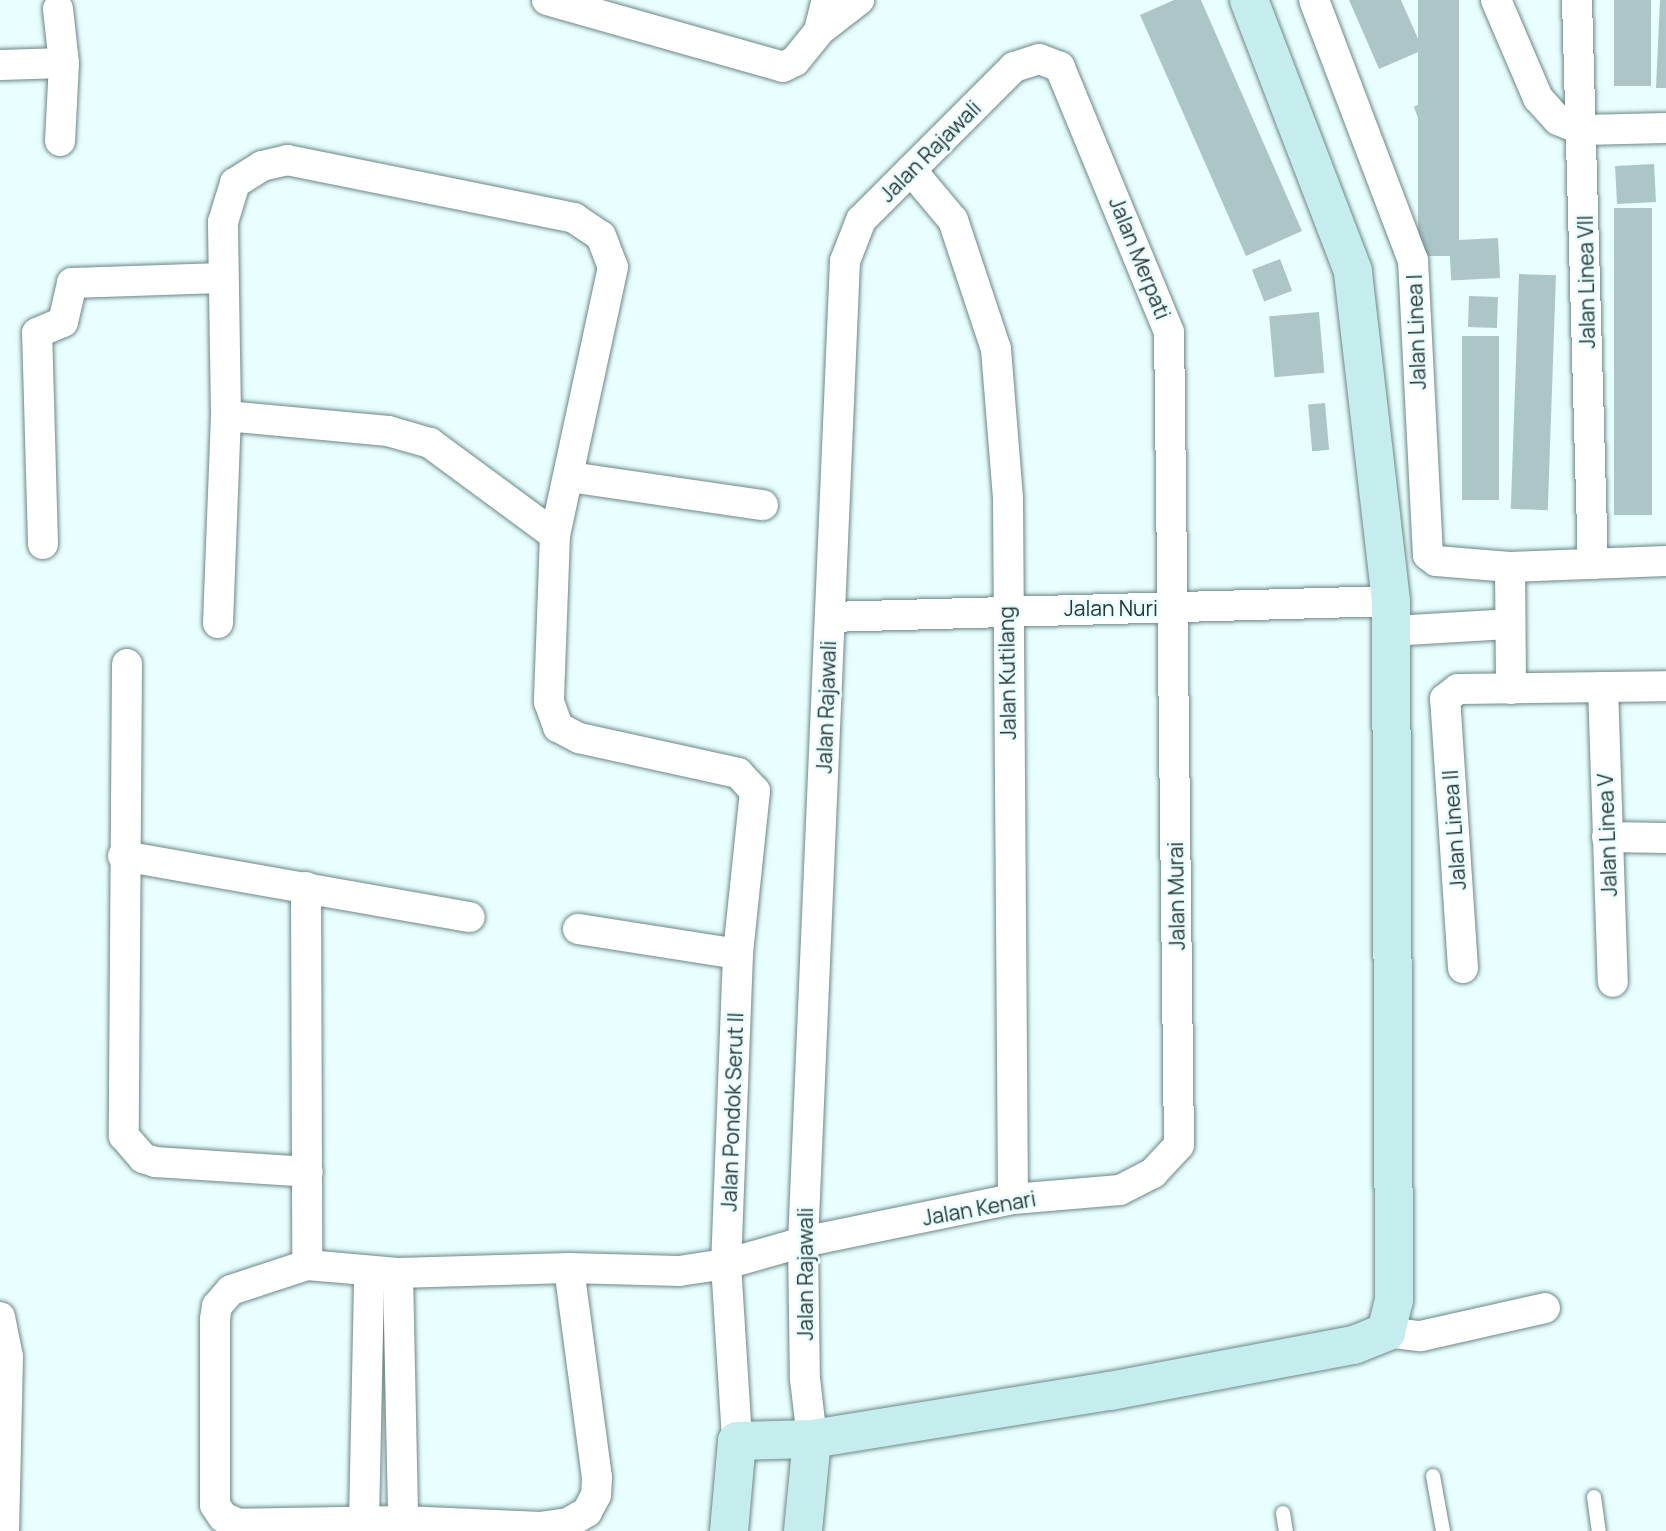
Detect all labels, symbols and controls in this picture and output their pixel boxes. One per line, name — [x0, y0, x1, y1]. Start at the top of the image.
street label: Jalan Rajawali — [874, 95, 986, 207]
street label: Jalan Merpati — [1104, 193, 1176, 323]
street label: Jalan Linea VII — [1572, 215, 1600, 349]
street label: Jalan Linea I — [1401, 274, 1431, 390]
street label: Jalan Nuri — [1064, 595, 1158, 621]
street label: Jalan Kutilang — [993, 606, 1021, 740]
street label: Jalan Rajawali — [811, 640, 841, 774]
street label: Jalan Linea II — [1437, 769, 1471, 891]
street label: Jalan Linea V — [1592, 773, 1622, 897]
street label: Jalan Murai — [1162, 842, 1190, 950]
street label: Jalan Pondok Serut II — [716, 1012, 748, 1212]
street label: Jalan Kenari — [920, 1186, 1038, 1230]
street label: Jalan Rajawali — [792, 1207, 818, 1341]

